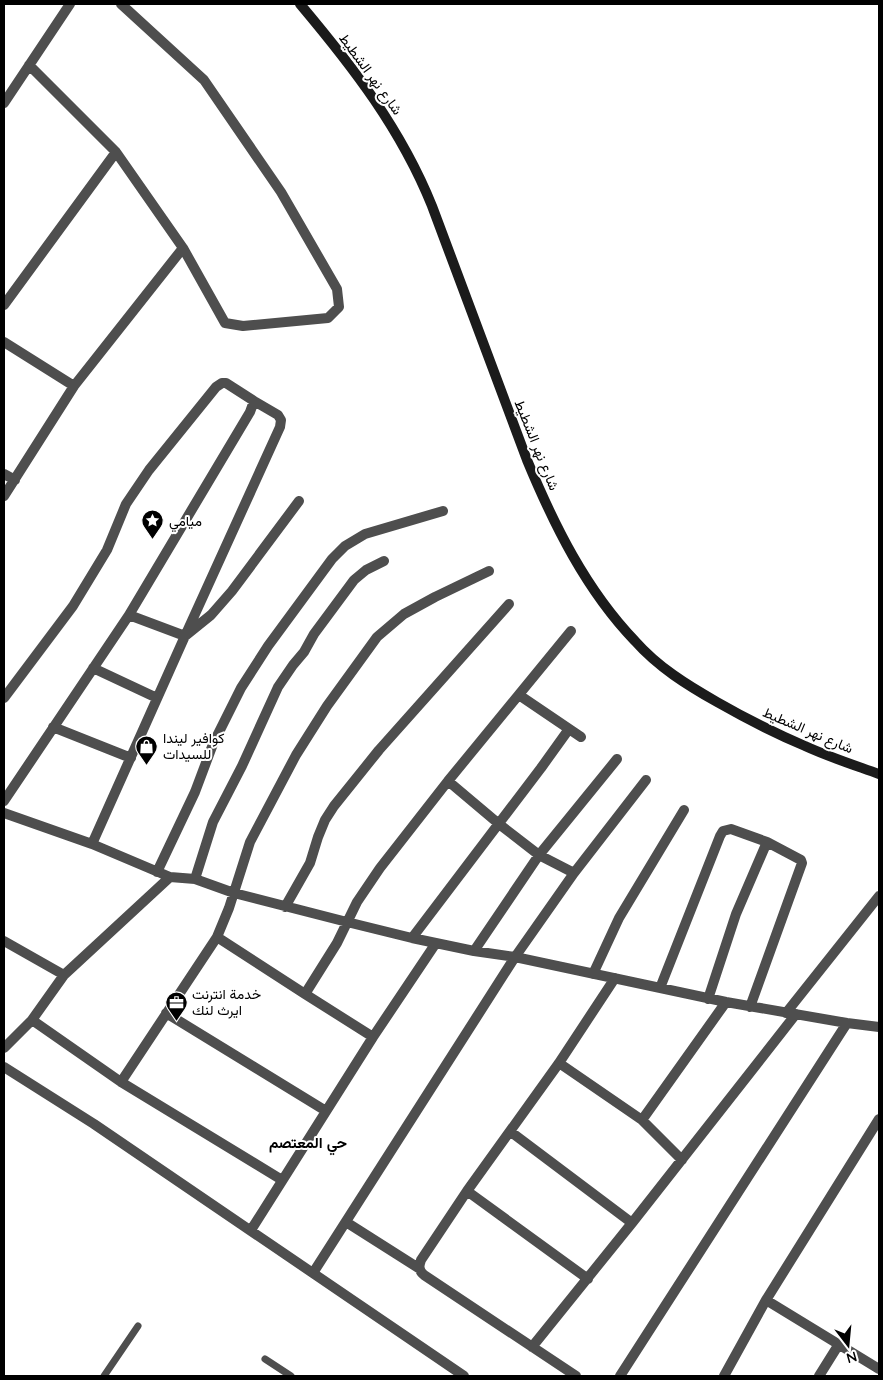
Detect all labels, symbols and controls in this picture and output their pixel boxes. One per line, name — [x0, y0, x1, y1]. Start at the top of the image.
street label: شارع نهر الشطيط — [334, 30, 407, 120]
street label: شارع نهر الشطيط — [509, 397, 563, 494]
place icon: ميامي — [141, 509, 165, 540]
place label: ميامي — [169, 512, 202, 533]
street label: شارع نهر الشطيط — [759, 703, 856, 759]
place label: كوافير ليندا للسيدات — [163, 729, 224, 763]
shop icon: كوافير ليندا للسيدات — [135, 734, 159, 765]
place label: خدمة انترنت ايرث لنك — [192, 985, 261, 1019]
office icon: خدمة انترنت ايرث لنك — [164, 990, 188, 1021]
district label: حي المعتصم — [269, 1133, 347, 1156]
north arrow — [823, 1320, 873, 1370]
text: N — [844, 1347, 859, 1368]

